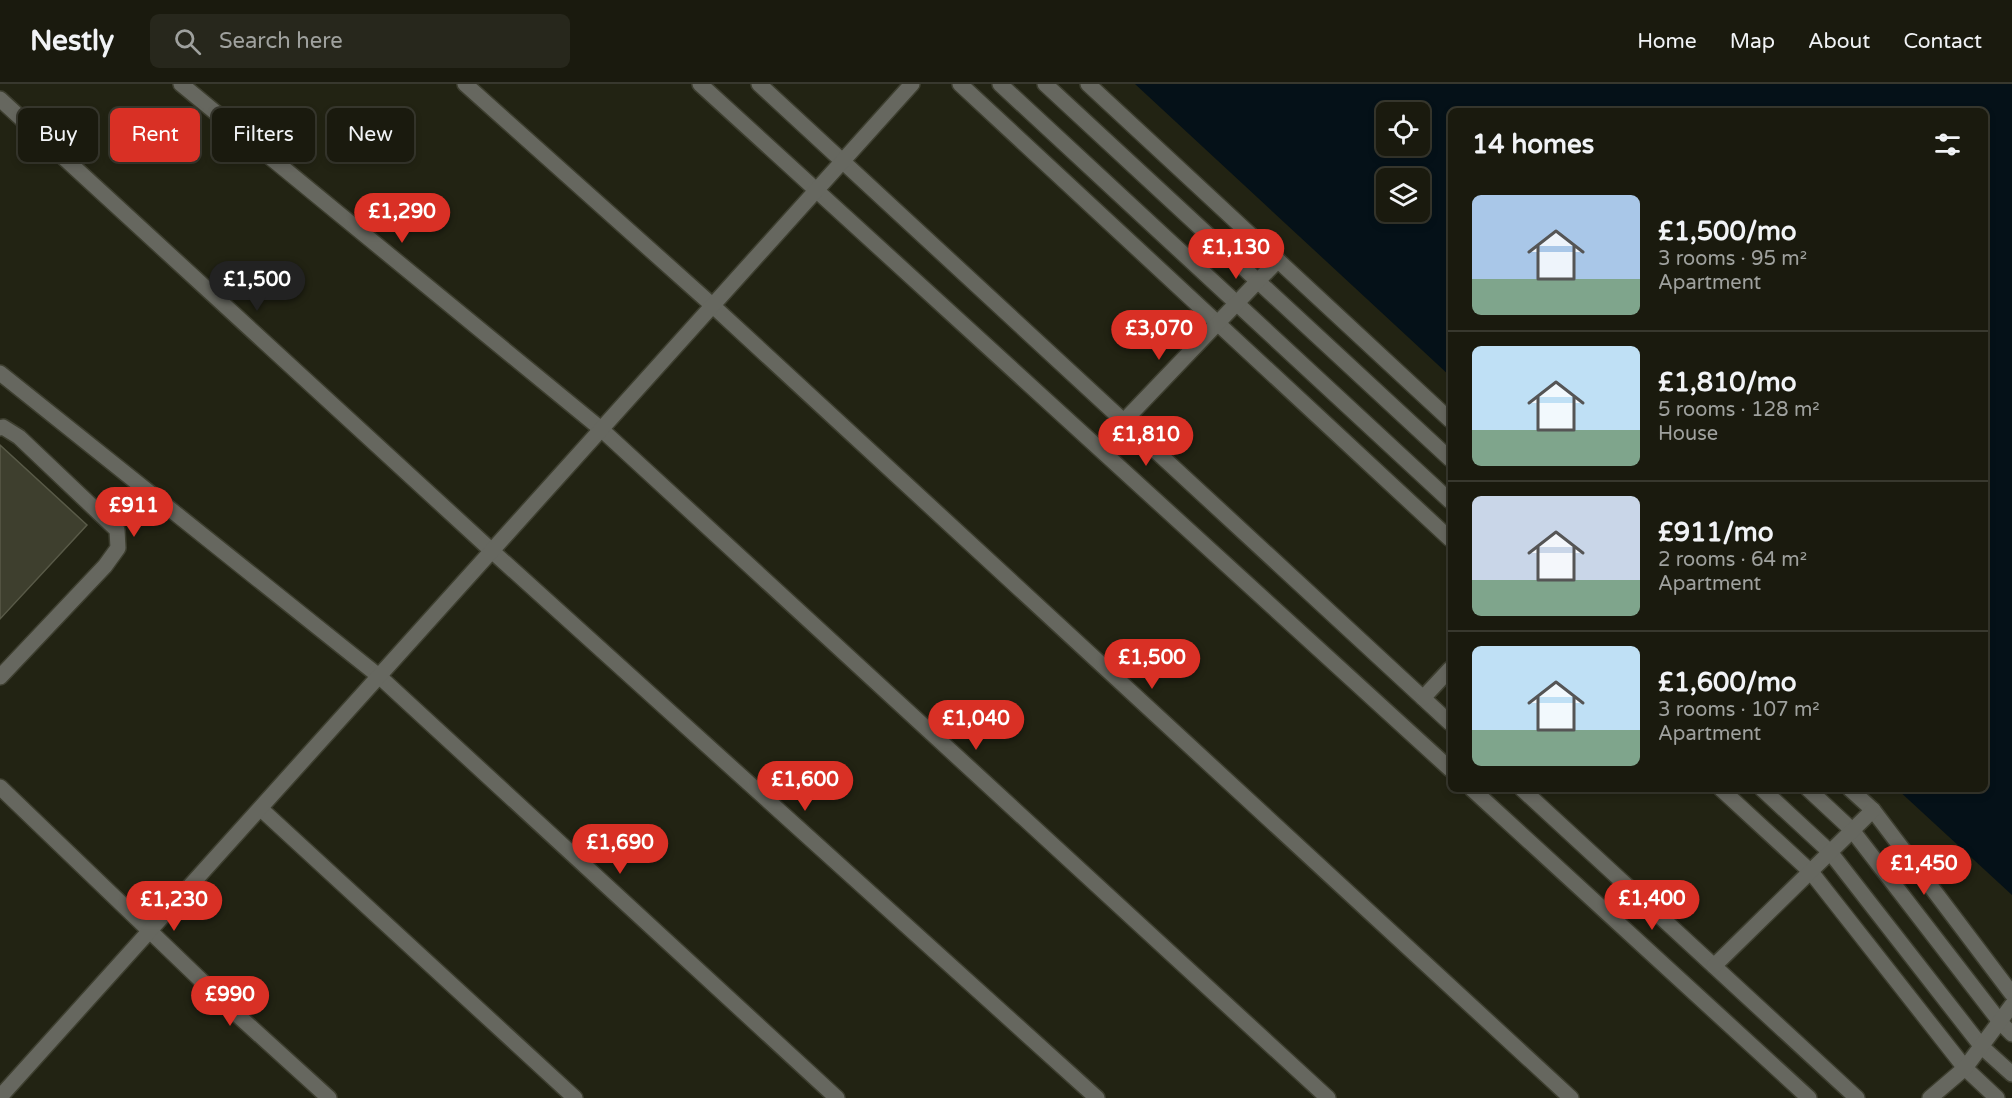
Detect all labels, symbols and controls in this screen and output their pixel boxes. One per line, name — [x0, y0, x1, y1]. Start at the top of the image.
search box — [150, 14, 570, 68]
text: Nestly — [30, 24, 114, 58]
icon: search — [171, 25, 204, 58]
text: Search here — [219, 28, 343, 54]
text: Home — [1637, 29, 1697, 54]
text: Map — [1730, 29, 1775, 54]
text: About — [1808, 29, 1870, 54]
text: Contact — [1903, 29, 1982, 54]
map controls — [1376, 102, 1430, 222]
button: locate — [1376, 102, 1430, 156]
chip: Buy — [18, 108, 98, 162]
chip: Rent — [110, 108, 200, 162]
chip: Filters — [212, 108, 315, 162]
chip: New — [327, 108, 414, 162]
icon: filters — [1931, 128, 1964, 161]
text: 14 homes — [1472, 129, 1594, 160]
button: layers — [1376, 168, 1430, 222]
pin: £1,290 — [353, 193, 451, 244]
text: £1,290 — [368, 200, 436, 224]
text: £1,500/mo — [1658, 216, 1797, 247]
icon: home — [1520, 219, 1592, 291]
pin: £1,130 — [1187, 229, 1285, 280]
text: £1,130 — [1202, 236, 1270, 260]
text: 3 rooms · 95 m² — [1658, 247, 1807, 271]
pin: £1,500 — [208, 261, 306, 312]
text: £1,500 — [223, 268, 291, 292]
text: Apartment — [1658, 271, 1761, 295]
pin: £3,070 — [1110, 310, 1208, 361]
text: £3,070 — [1125, 317, 1193, 341]
text: £1,810/mo — [1658, 367, 1796, 398]
icon: home — [1520, 370, 1592, 442]
text: 5 rooms · 128 m² — [1658, 398, 1820, 422]
pin: £1,810 — [1097, 416, 1195, 467]
text: House — [1658, 422, 1718, 446]
text: £1,810 — [1112, 423, 1180, 447]
pin: £911 — [98, 487, 170, 538]
text: £911 — [109, 494, 159, 518]
text: £911/mo — [1658, 517, 1774, 548]
icon: home — [1520, 520, 1592, 592]
text: 2 rooms · 64 m² — [1658, 548, 1807, 572]
text: Apartment — [1658, 572, 1761, 596]
pin: £1,500 — [1103, 639, 1201, 690]
text: £1,500 — [1118, 646, 1186, 670]
text: £1,600/mo — [1658, 667, 1797, 698]
icon: home — [1520, 670, 1592, 742]
text: 3 rooms · 107 m² — [1658, 698, 1820, 722]
pin: £1,040 — [927, 700, 1025, 751]
text: £1,040 — [942, 707, 1010, 731]
text: Apartment — [1658, 722, 1761, 746]
pin: £1,600 — [756, 761, 854, 812]
text: £1,600 — [771, 768, 839, 792]
pin: £1,690 — [571, 824, 669, 875]
text: £1,690 — [586, 831, 654, 855]
pin: £1,450 — [1875, 845, 1973, 896]
text: £1,450 — [1890, 852, 1958, 876]
pin: £1,400 — [1603, 880, 1701, 931]
pin: £1,230 — [125, 881, 223, 932]
text: £1,400 — [1618, 887, 1686, 911]
text: £1,230 — [140, 888, 208, 912]
pin: £990 — [194, 976, 266, 1027]
text: £990 — [205, 983, 255, 1007]

